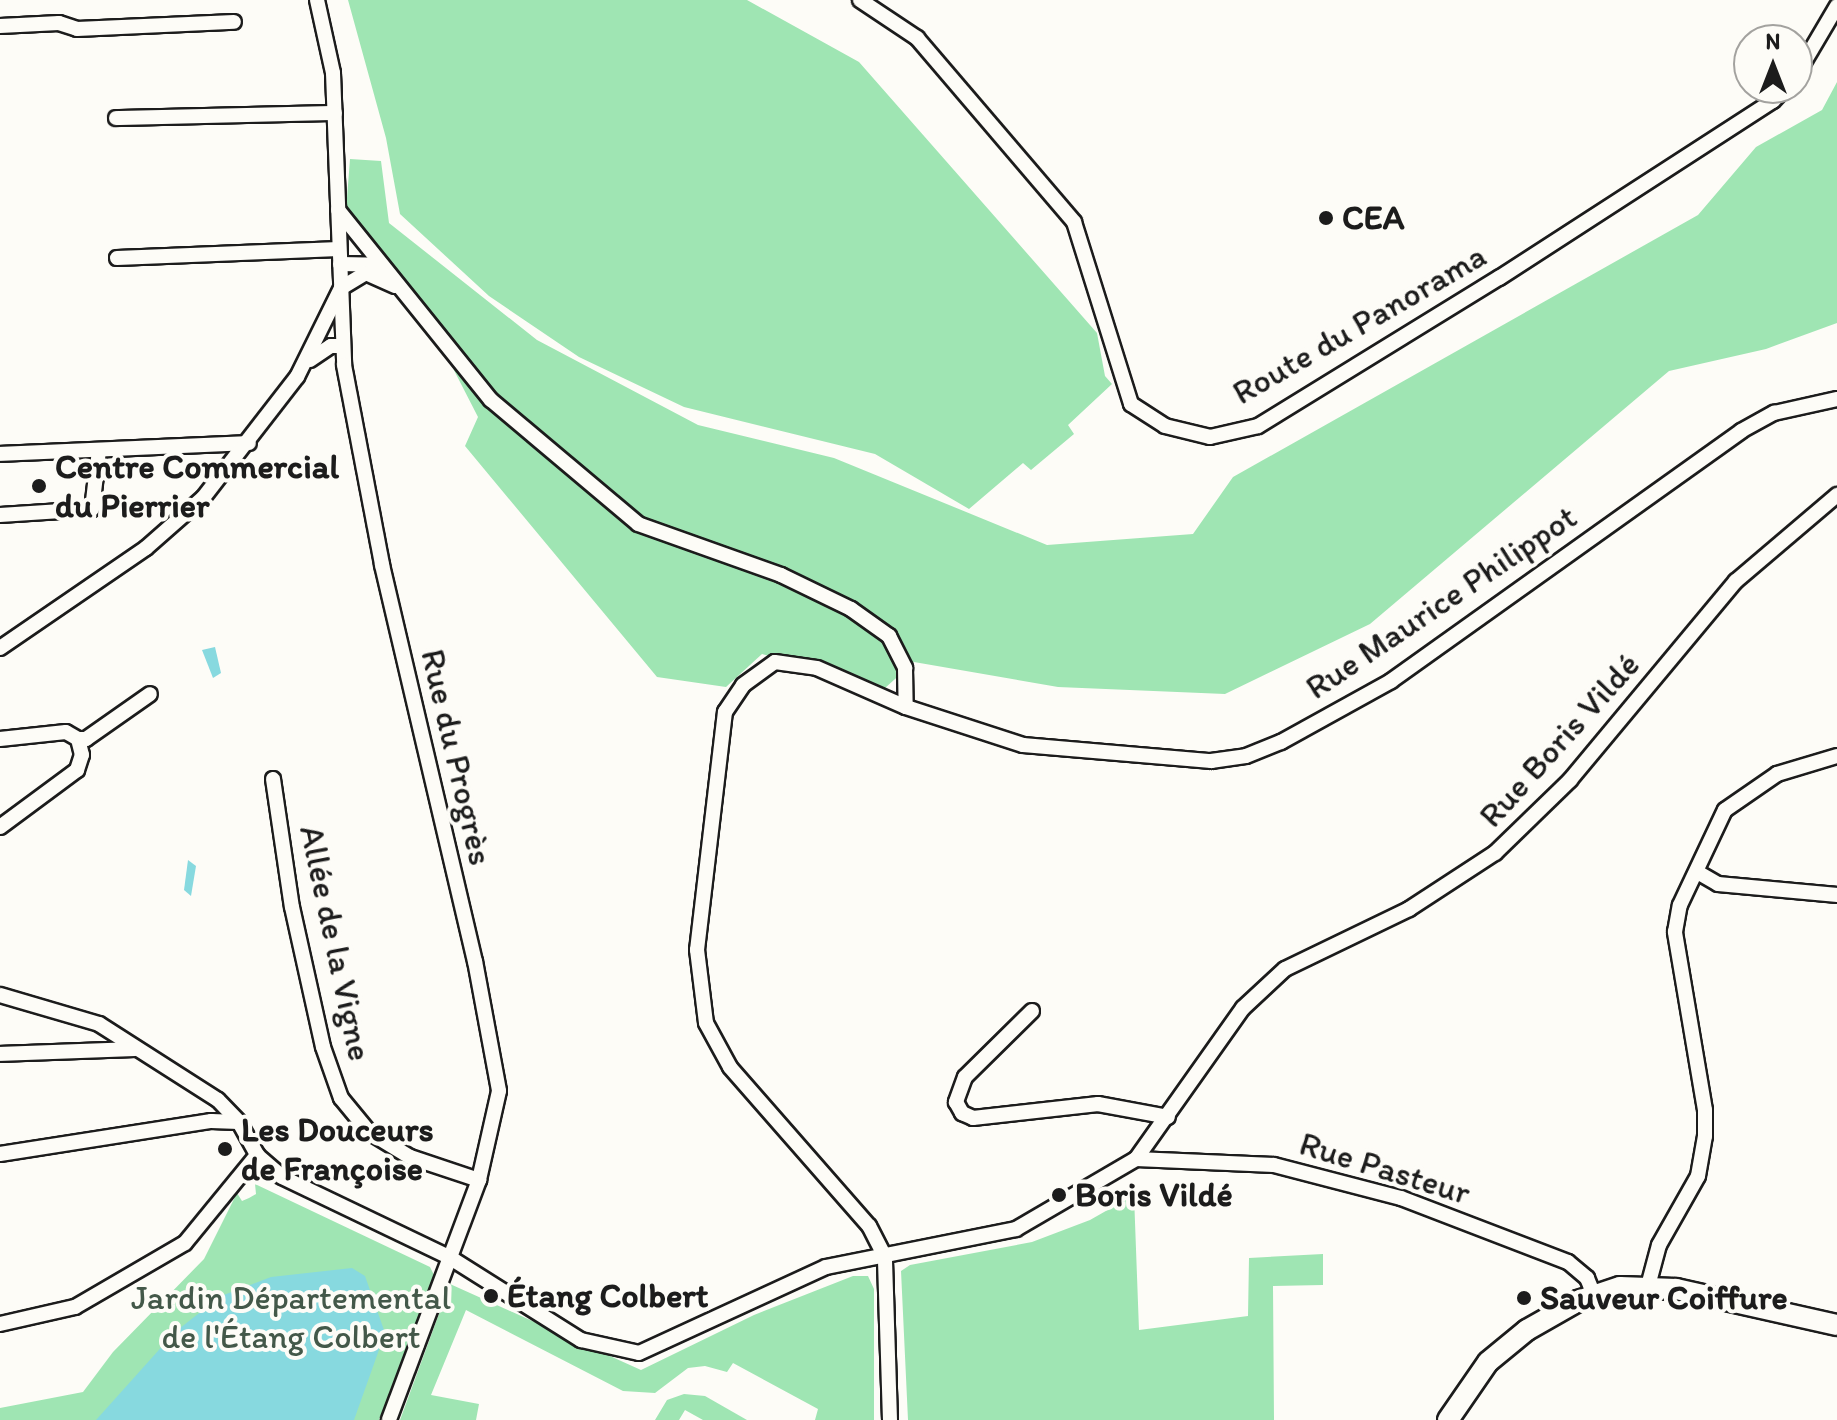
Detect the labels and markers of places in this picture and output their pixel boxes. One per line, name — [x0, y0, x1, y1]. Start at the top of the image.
place label: CEA — [1342, 198, 1404, 238]
marker: CEA — [1317, 209, 1335, 227]
place label: Centre Commercial du Pierrier — [55, 446, 339, 526]
marker: Centre Commercial du Pierrier — [30, 477, 48, 495]
place label: Les Douceurs de Françoise — [241, 1109, 435, 1188]
marker: Les Douceurs de Françoise — [216, 1140, 234, 1158]
place label: Boris Vildé — [1075, 1175, 1232, 1215]
marker: Boris Vildé — [1050, 1186, 1068, 1204]
place label: Étang Colbert — [507, 1276, 708, 1316]
place label: Sauveur Coiffure — [1540, 1278, 1788, 1318]
marker: Étang Colbert — [482, 1287, 500, 1305]
marker: Sauveur Coiffure — [1515, 1289, 1533, 1307]

